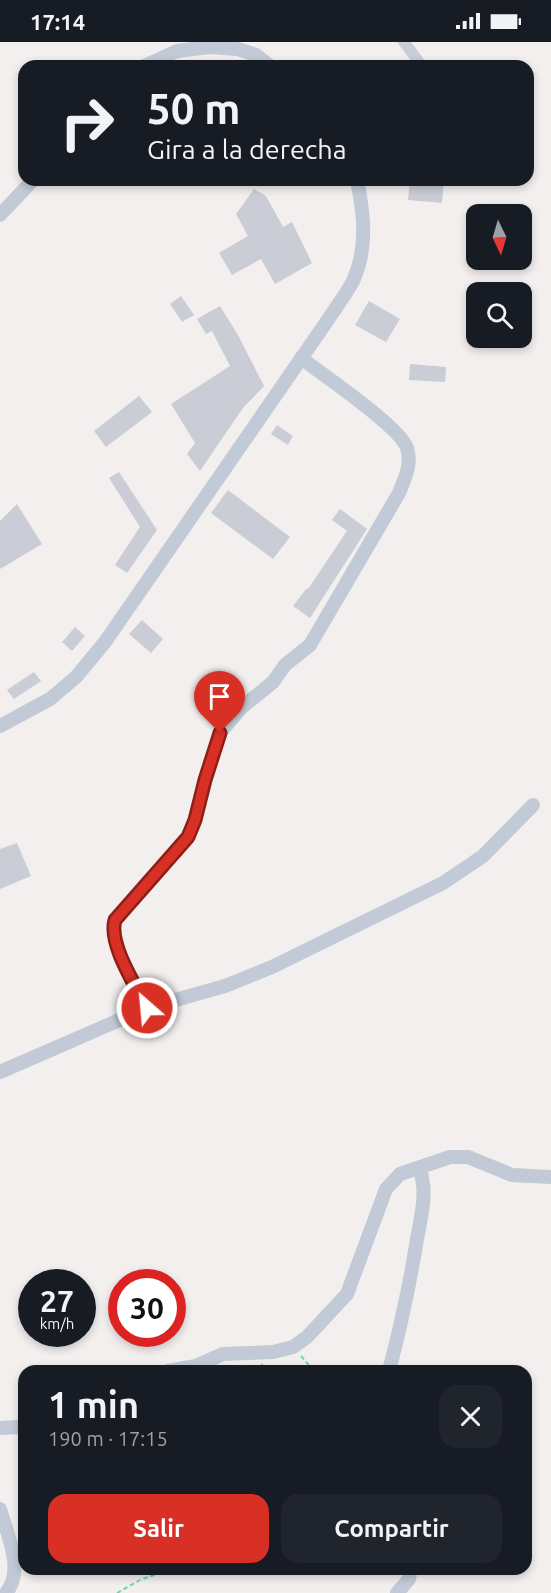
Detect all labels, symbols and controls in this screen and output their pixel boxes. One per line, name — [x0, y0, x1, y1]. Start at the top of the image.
text: 17:14 — [30, 9, 85, 34]
icon: right — [48, 84, 126, 162]
text: 50 m — [147, 85, 241, 132]
text: Gira a la derecha — [147, 134, 347, 164]
north arrow — [466, 204, 532, 270]
map controls — [466, 204, 532, 348]
button: search — [466, 282, 532, 348]
pin — [194, 671, 245, 733]
icon: arrive — [203, 680, 236, 713]
position arrow — [115, 976, 179, 1040]
speed limit sign: 30 — [108, 1269, 186, 1347]
text: 27 — [40, 1284, 74, 1318]
text: km/h — [40, 1315, 74, 1332]
text: 1 min — [48, 1384, 139, 1425]
button: close — [439, 1385, 502, 1448]
text: 190 m · 17:15 — [48, 1427, 168, 1450]
button: Salir — [48, 1494, 269, 1563]
button: Compartir — [281, 1494, 502, 1563]

